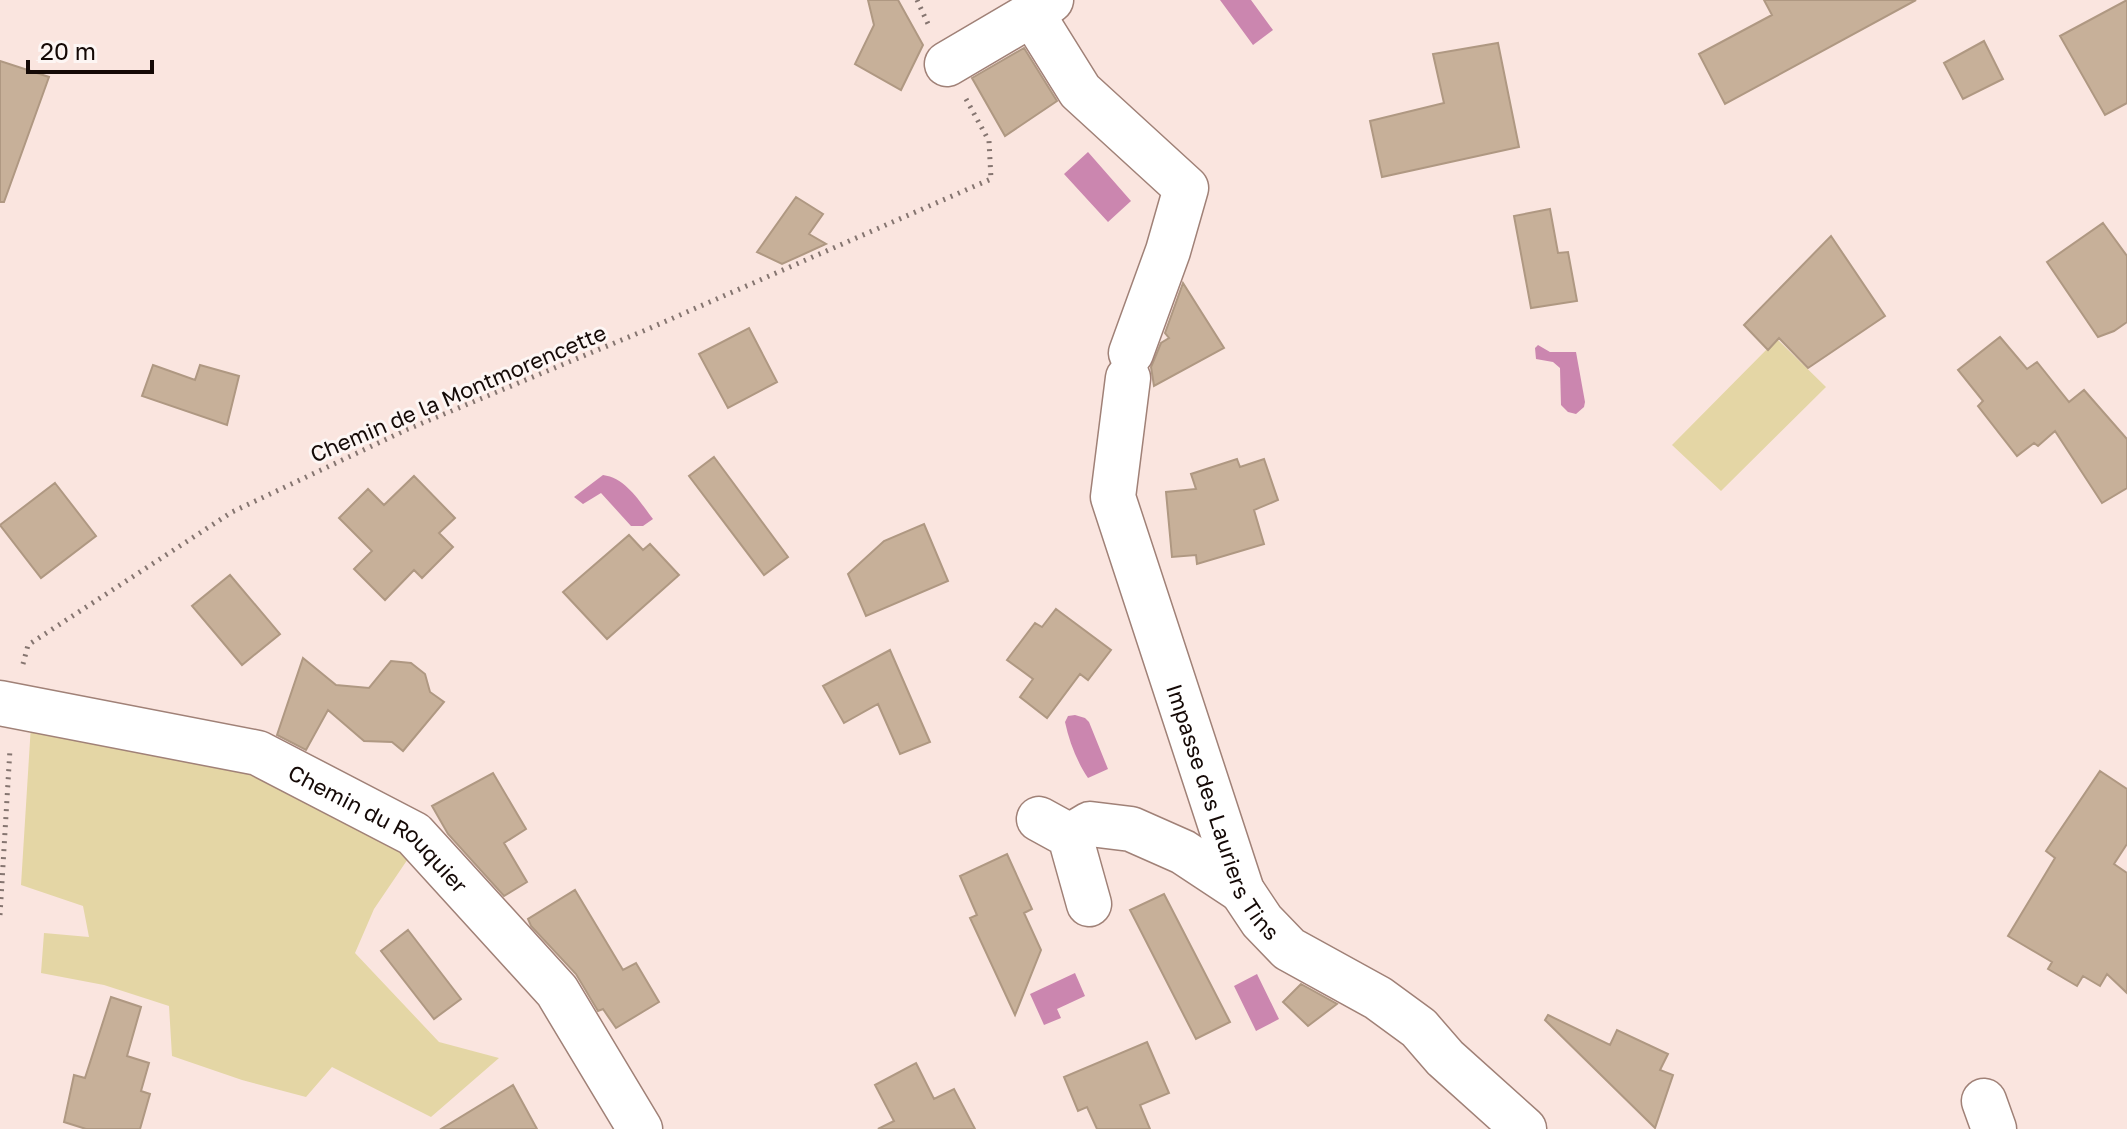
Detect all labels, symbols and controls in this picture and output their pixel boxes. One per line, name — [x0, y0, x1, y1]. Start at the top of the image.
scale bar — [28, 24, 152, 74]
text: 20 m — [40, 36, 96, 65]
street label: Chemin de la Montmorencette — [306, 318, 610, 468]
street label: Impasse des Lauriers Tins — [1162, 680, 1286, 945]
street label: Chemin du Rouquier — [284, 758, 474, 898]

